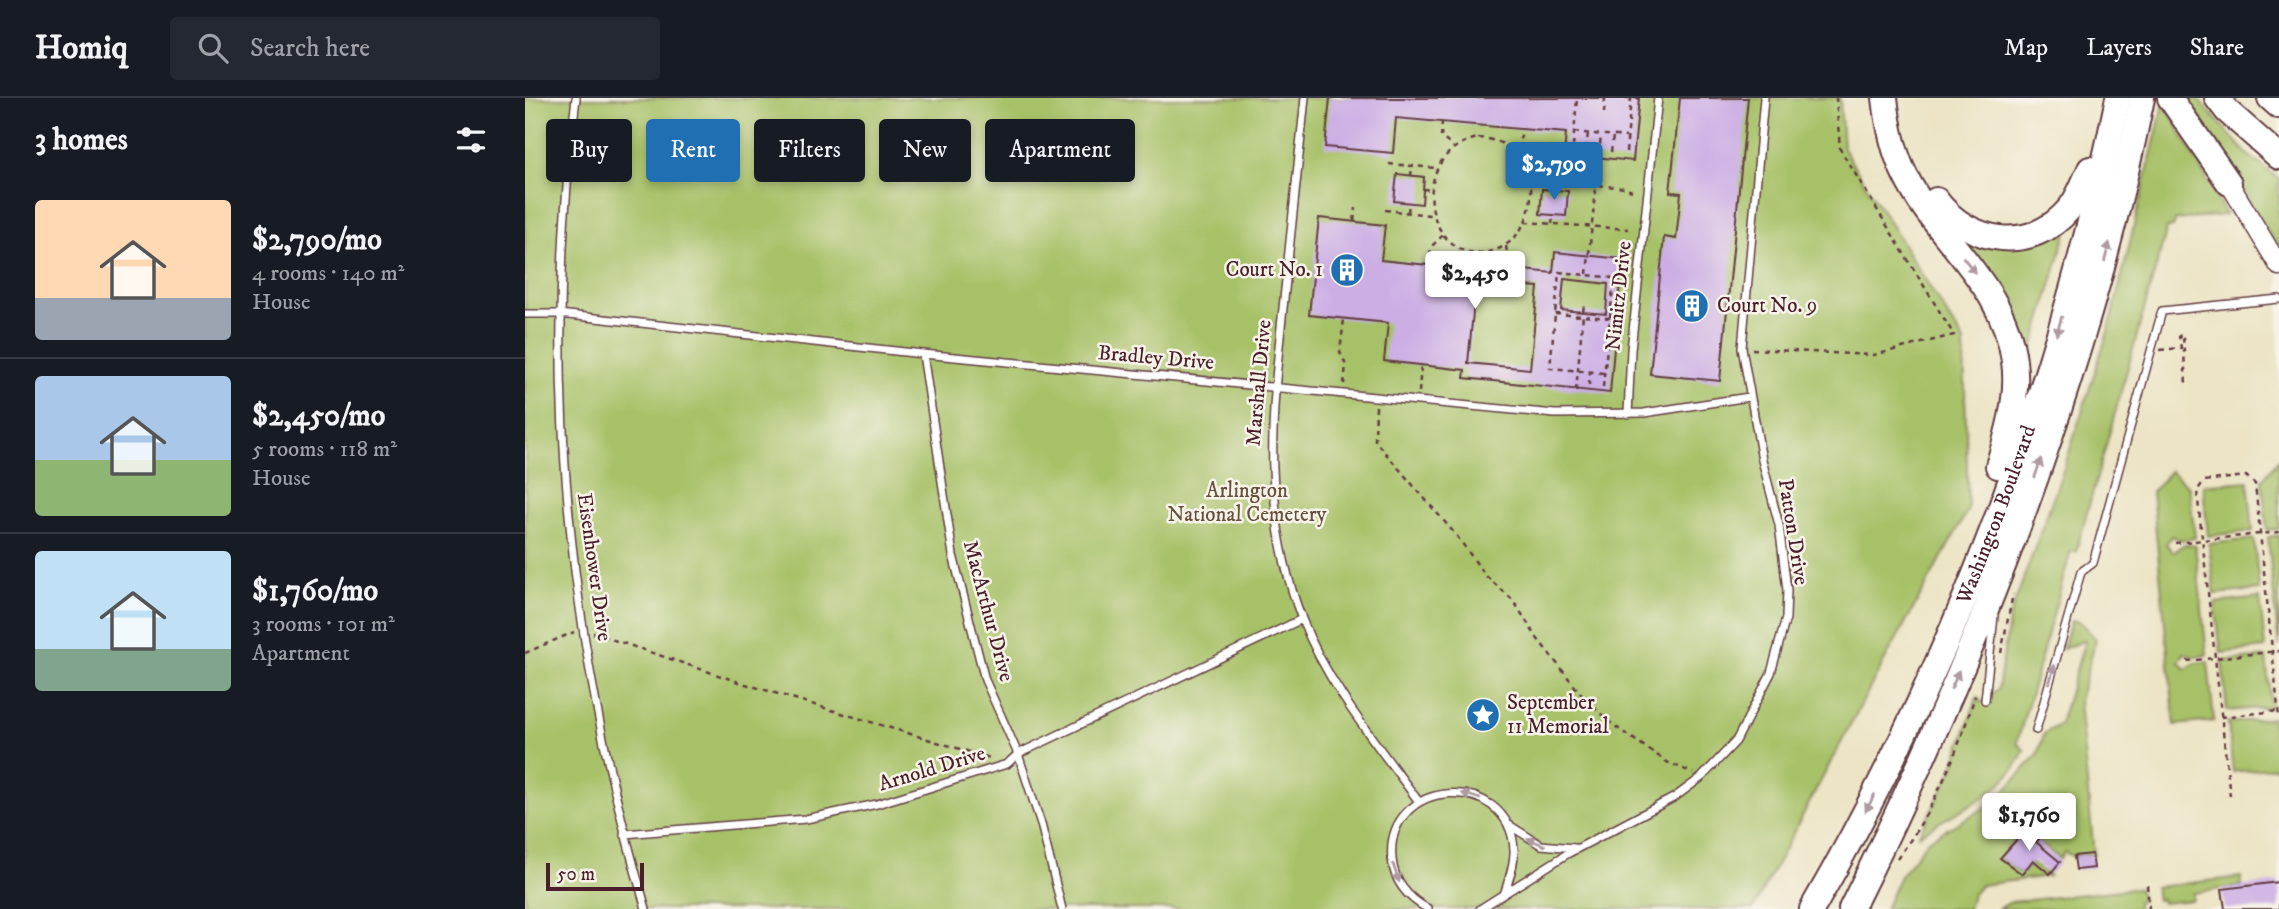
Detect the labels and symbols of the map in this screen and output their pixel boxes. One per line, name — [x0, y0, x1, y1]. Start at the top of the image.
pin: $2,790 — [1497, 142, 1611, 202]
street label: Nimitz Drive — [1600, 239, 1638, 352]
one-way arrow — [2102, 240, 2113, 262]
building icon: Court No. 1 — [1328, 251, 1366, 289]
pin: $2,450 — [1418, 252, 1532, 311]
one-way arrow — [1962, 256, 1976, 274]
place label: Court No. 1 — [1225, 257, 1323, 283]
building icon: Court No. 9 — [1673, 287, 1711, 325]
place label: Court No. 9 — [1717, 293, 1817, 319]
one-way arrow — [2054, 316, 2064, 337]
street label: Marshall Drive — [1241, 318, 1278, 447]
street label: Bradley Drive — [1097, 340, 1215, 376]
street label: Washington Boulevard — [1951, 421, 2042, 609]
one-way arrow — [2033, 458, 2044, 479]
street label: Patton Drive — [1772, 477, 1814, 587]
park label: Arlington National Cemetery — [1168, 478, 1328, 528]
street label: Eisenhower Drive — [571, 491, 617, 643]
street label: MacArthur Drive — [957, 538, 1019, 685]
one-way arrow — [2047, 662, 2058, 684]
one-way arrow — [1949, 670, 1961, 690]
place label: September 11 Memorial — [1507, 690, 1610, 740]
place icon: September 11 Memorial — [1464, 696, 1502, 734]
street label: Arnold Drive — [875, 740, 989, 798]
one-way arrow — [1460, 791, 1481, 801]
one-way arrow — [1864, 793, 1876, 813]
pin: $1,760 — [1972, 794, 2086, 853]
one-way arrow — [1526, 836, 1547, 847]
scale bar — [546, 860, 644, 892]
one-way arrow — [1391, 863, 1402, 884]

